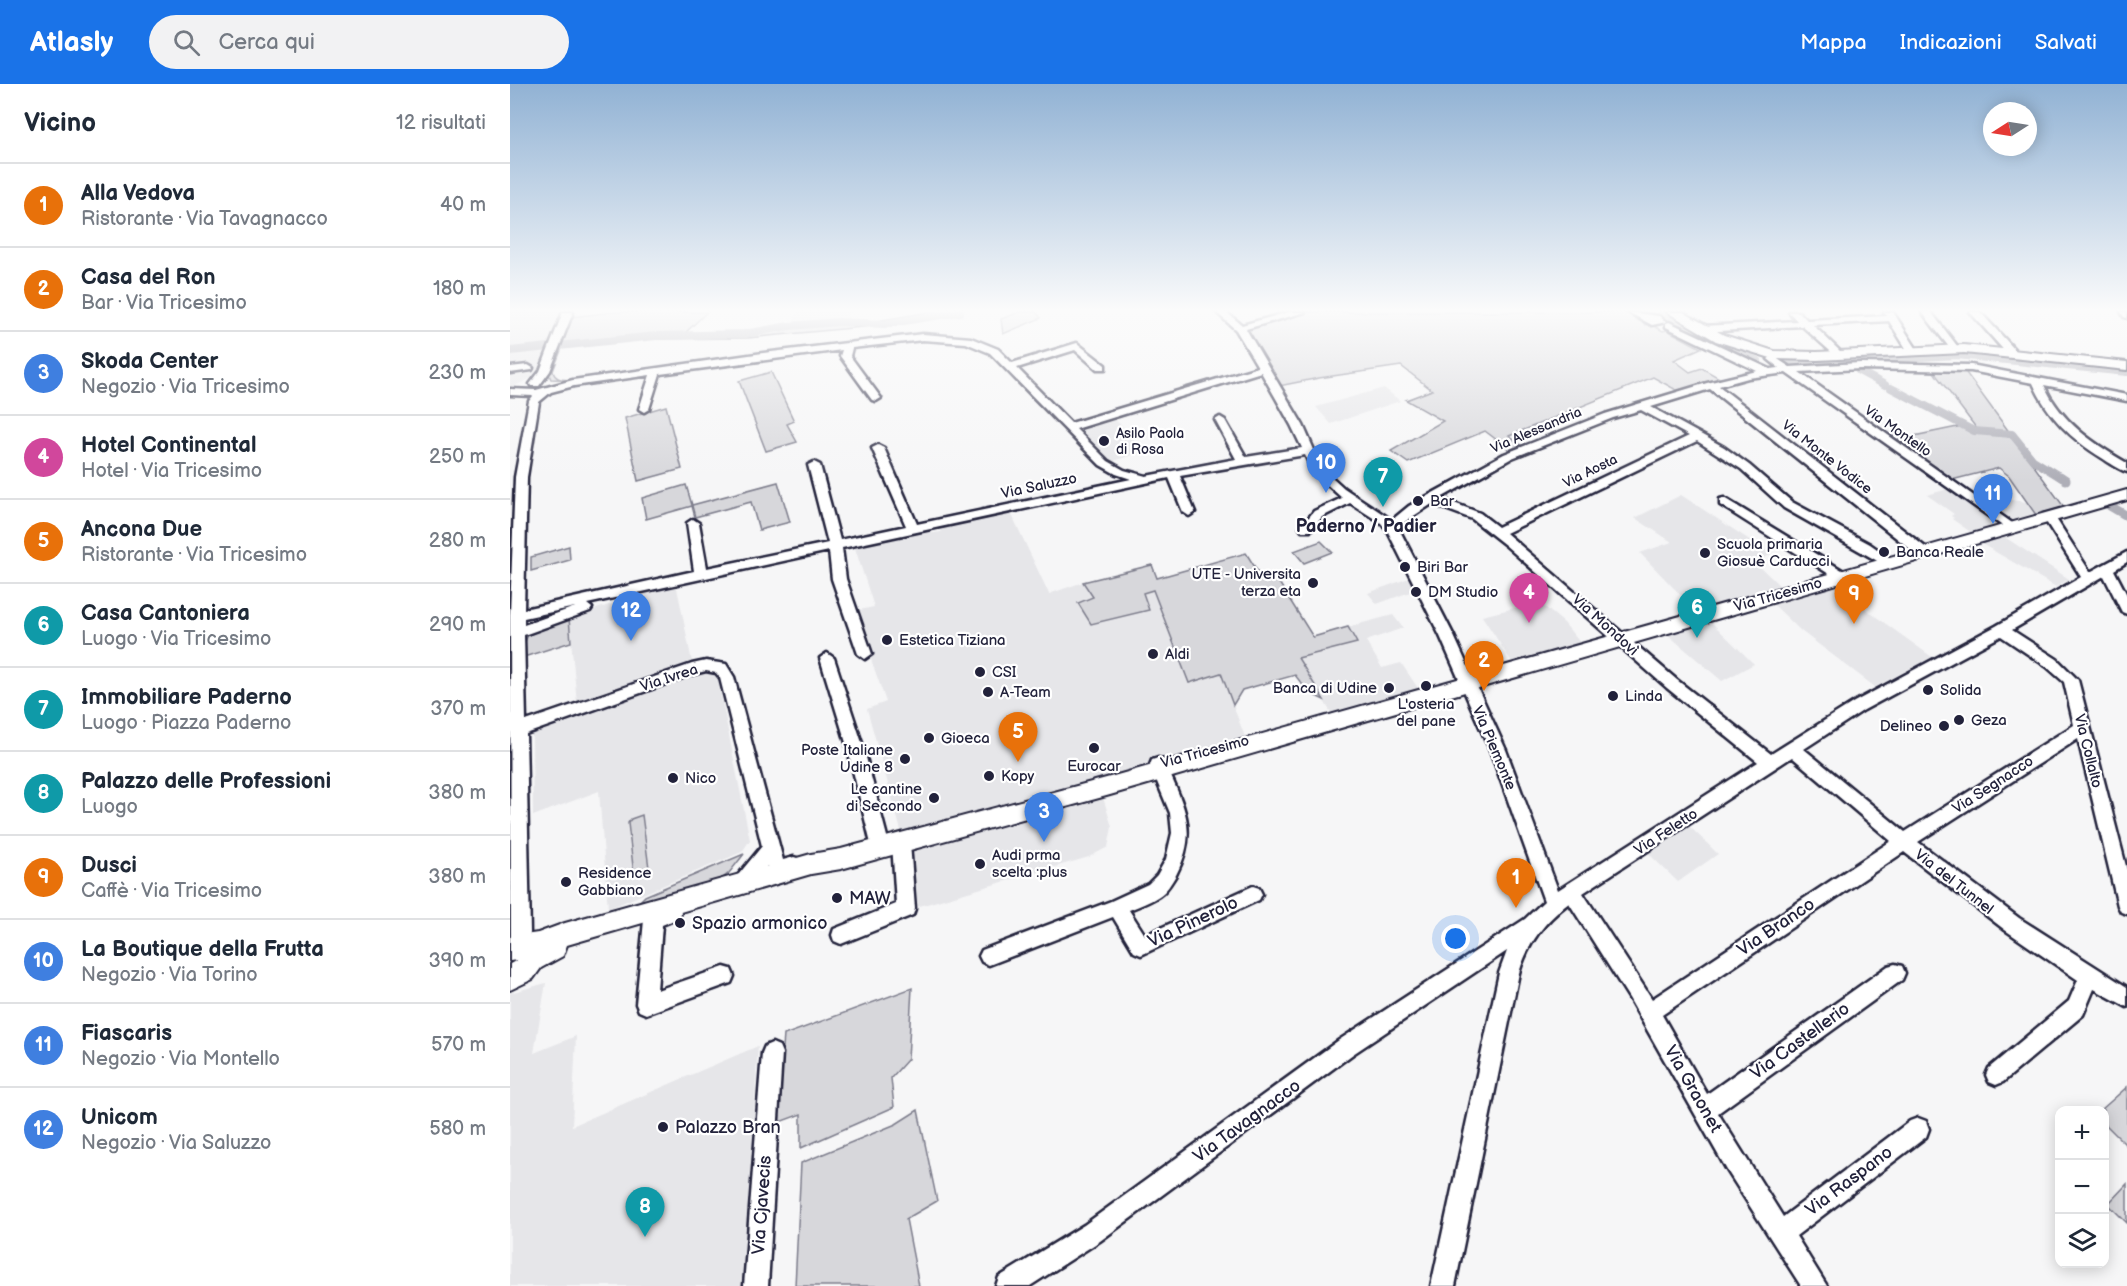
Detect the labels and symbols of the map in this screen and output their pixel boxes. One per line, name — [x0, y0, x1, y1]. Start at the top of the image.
north arrow — [1983, 102, 2037, 156]
street label: Via Montello — [1861, 402, 1935, 460]
street label: Via Alessandria — [1488, 403, 1584, 457]
street label: Via Monte Vodice — [1779, 417, 1875, 497]
place label: Asilo Paola di Rosa — [1116, 425, 1184, 458]
marker: Asilo Paola di Rosa — [1097, 434, 1111, 448]
pin: 10 — [1306, 444, 1346, 493]
street label: Via Aosta — [1560, 450, 1620, 491]
pin: 7 — [1364, 458, 1402, 507]
street label: Via Saluzzo — [999, 469, 1079, 503]
pin: 11 — [1974, 474, 2012, 524]
place label: Bar — [1430, 492, 1455, 511]
marker: Bar — [1411, 494, 1425, 508]
district label: Paderno / Padier — [1296, 516, 1437, 537]
place label: Scuola primaria Giosuè Carducci — [1717, 535, 1830, 571]
place label: Banca Reale — [1896, 543, 1984, 562]
marker: Banca Reale — [1877, 545, 1891, 559]
marker: Scuola primaria Giosuè Carducci — [1698, 546, 1712, 560]
place label: Biri Bar — [1417, 558, 1469, 577]
marker: Biri Bar — [1398, 560, 1412, 574]
place label: UTE - Universita terza eta — [1191, 565, 1301, 601]
street label: Via Tricesimo — [1732, 573, 1824, 617]
pin: 4 — [1510, 574, 1548, 623]
pin: 9 — [1834, 574, 1874, 624]
marker: UTE - Universita terza eta — [1306, 576, 1320, 590]
place label: DM Studio — [1428, 583, 1498, 602]
marker: DM Studio — [1409, 585, 1423, 599]
pin: 6 — [1678, 588, 1716, 638]
street label: Via Mondovì — [1568, 590, 1642, 660]
pin: 12 — [612, 592, 650, 641]
place label: Estetica Tiziana — [899, 631, 1006, 650]
marker: Estetica Tiziana — [880, 633, 894, 647]
pin: 2 — [1464, 642, 1504, 691]
place label: Aldi — [1165, 645, 1190, 664]
marker: Aldi — [1146, 647, 1160, 661]
street label: Via Ivrea — [638, 660, 700, 696]
place label: CSI — [992, 663, 1017, 682]
marker: CSI — [973, 665, 987, 679]
place label: Banca di Udine — [1273, 679, 1377, 698]
marker: L'osteria del pane — [1419, 679, 1433, 693]
marker: Banca di Udine — [1382, 681, 1396, 695]
place label: Solida — [1940, 681, 1982, 700]
place label: A-Team — [1000, 683, 1051, 702]
marker: Solida — [1921, 683, 1935, 697]
marker: A-Team — [981, 685, 995, 699]
place label: Linda — [1625, 687, 1663, 706]
marker: Linda — [1606, 689, 1620, 703]
place label: L'osteria del pane — [1396, 695, 1456, 731]
street label: Via Piemonte — [1468, 703, 1520, 793]
place label: Geza — [1971, 711, 2007, 730]
pin: 5 — [998, 712, 1038, 762]
street label: Via Collalto — [2070, 712, 2106, 790]
marker: Geza — [1952, 713, 1966, 727]
place label: Delineo — [1880, 717, 1932, 736]
marker: Delineo — [1937, 719, 1951, 733]
place label: Gioeca — [941, 729, 990, 748]
marker: Gioeca — [922, 731, 936, 745]
street label: Via Tricesimo — [1159, 731, 1251, 773]
place label: Poste Italiane Udine 8 — [801, 741, 893, 777]
marker: Eurocar — [1087, 741, 1101, 755]
marker: Poste Italiane Udine 8 — [898, 752, 912, 766]
street label: Via Segnacco — [1949, 752, 2037, 818]
place label: Eurocar — [1067, 757, 1121, 776]
place label: Kopy — [1001, 767, 1035, 786]
place label: Nico — [685, 769, 716, 788]
marker: Kopy — [982, 769, 996, 783]
marker: Nico — [666, 771, 680, 785]
place label: Le cantine di Secondo — [846, 780, 922, 816]
marker: Le cantine di Secondo — [927, 791, 941, 805]
pin: 3 — [1024, 792, 1064, 842]
street label: Via Feletto — [1631, 804, 1701, 860]
street label: Via del Tunnel — [1911, 845, 1997, 919]
place label: Audi prma scelta :plus — [992, 846, 1068, 882]
marker: Audi prma scelta :plus — [973, 857, 987, 871]
pin: 1 — [1496, 858, 1536, 908]
place label: Residence Gabbiano — [578, 864, 651, 900]
marker: Residence Gabbiano — [559, 875, 573, 889]
place label: MAW — [849, 888, 891, 909]
marker: MAW — [830, 891, 844, 905]
street label: Via Pinerolo — [1145, 892, 1241, 952]
street label: Via Branco — [1733, 893, 1819, 961]
place label: Spazio armonico — [692, 913, 827, 934]
marker: Spazio armonico — [673, 916, 687, 930]
your location — [1441, 924, 1470, 953]
street label: Via Castellerio — [1746, 998, 1854, 1084]
street label: Via Graonet — [1660, 1042, 1727, 1137]
street label: Via Tavagnacco — [1189, 1075, 1305, 1167]
place label: Palazzo Bran — [675, 1117, 781, 1138]
marker: Palazzo Bran — [656, 1120, 670, 1134]
street label: Via Raspano — [1801, 1142, 1897, 1220]
street label: Via Cjavecis — [748, 1155, 776, 1255]
pin: 8 — [626, 1188, 664, 1237]

